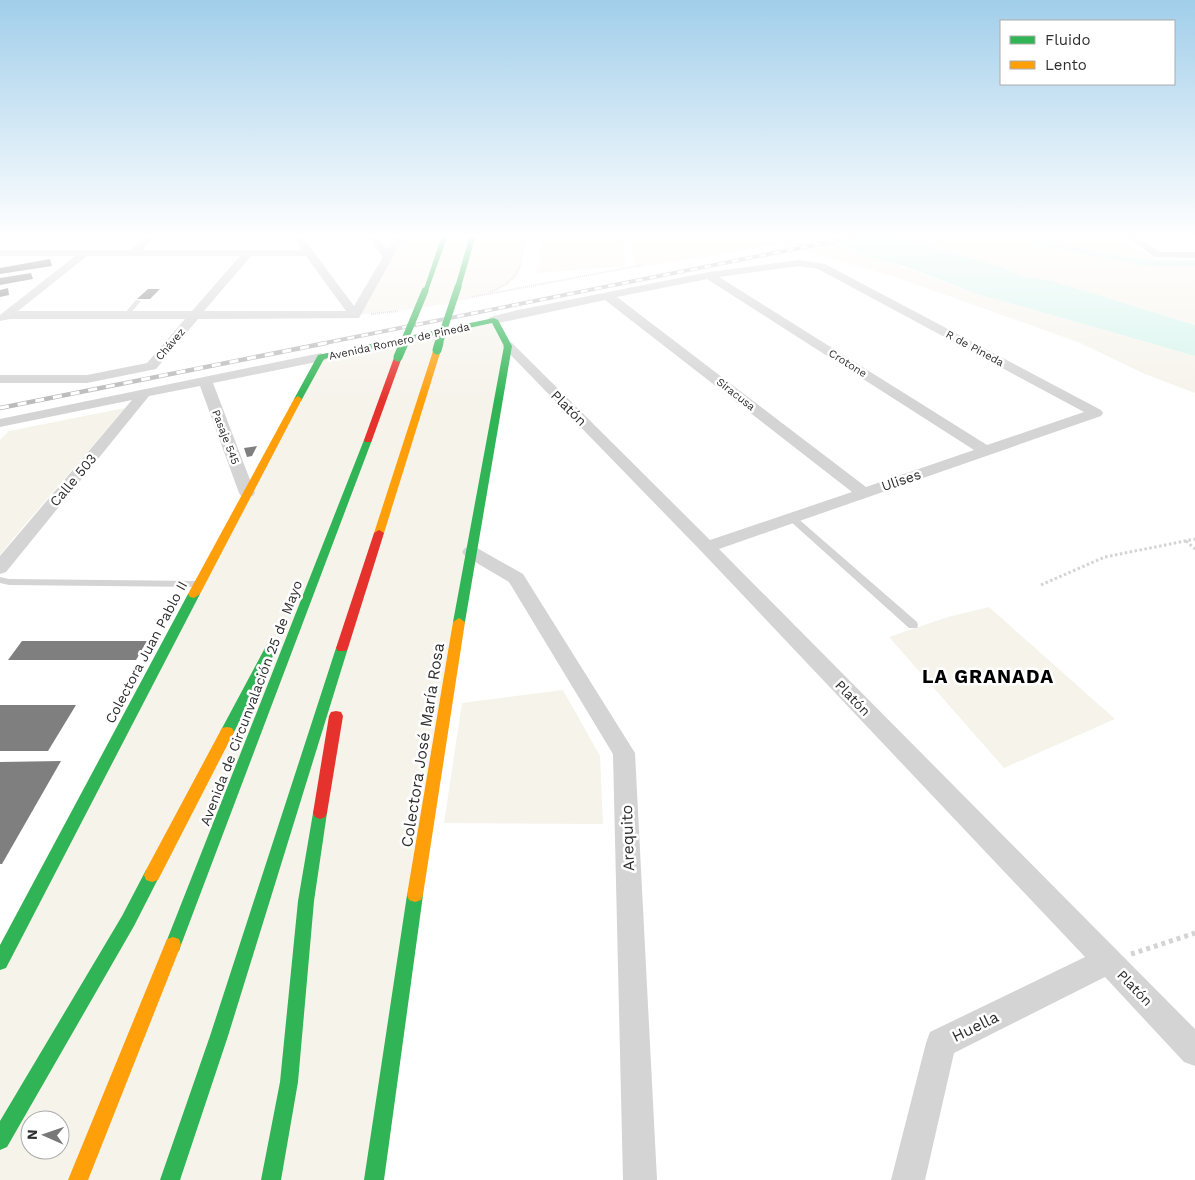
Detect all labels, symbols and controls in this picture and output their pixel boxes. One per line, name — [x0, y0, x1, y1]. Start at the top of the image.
legend — [1000, 20, 1175, 85]
text: Fluido — [1045, 31, 1090, 49]
text: Lento — [1045, 56, 1087, 74]
street label: Avenida Romero de Pineda — [328, 320, 471, 363]
street label: Chávez — [153, 326, 188, 363]
street label: R de Pineda — [943, 328, 1006, 369]
street label: Crotone — [826, 347, 869, 380]
street label: Siracusa — [714, 375, 758, 414]
street label: Platón — [548, 387, 590, 429]
street label: Pasaje 545 — [209, 408, 242, 466]
street label: Calle 503 — [46, 450, 100, 510]
street label: Ulises — [879, 466, 923, 494]
street label: Colectora Juan Pablo II — [102, 578, 190, 726]
street label: Avenida de Circunvalación 25 de Mayo — [197, 578, 305, 828]
street label: Colectora José María Rosa — [397, 642, 448, 849]
district label: LA GRANADA — [922, 665, 1054, 688]
street label: Platón — [832, 677, 874, 719]
street label: Arequito — [617, 804, 638, 872]
street label: Platón — [1114, 967, 1156, 1009]
street label: Huella — [949, 1007, 1002, 1046]
north arrow — [20, 1110, 70, 1160]
text: N — [24, 1129, 40, 1140]

